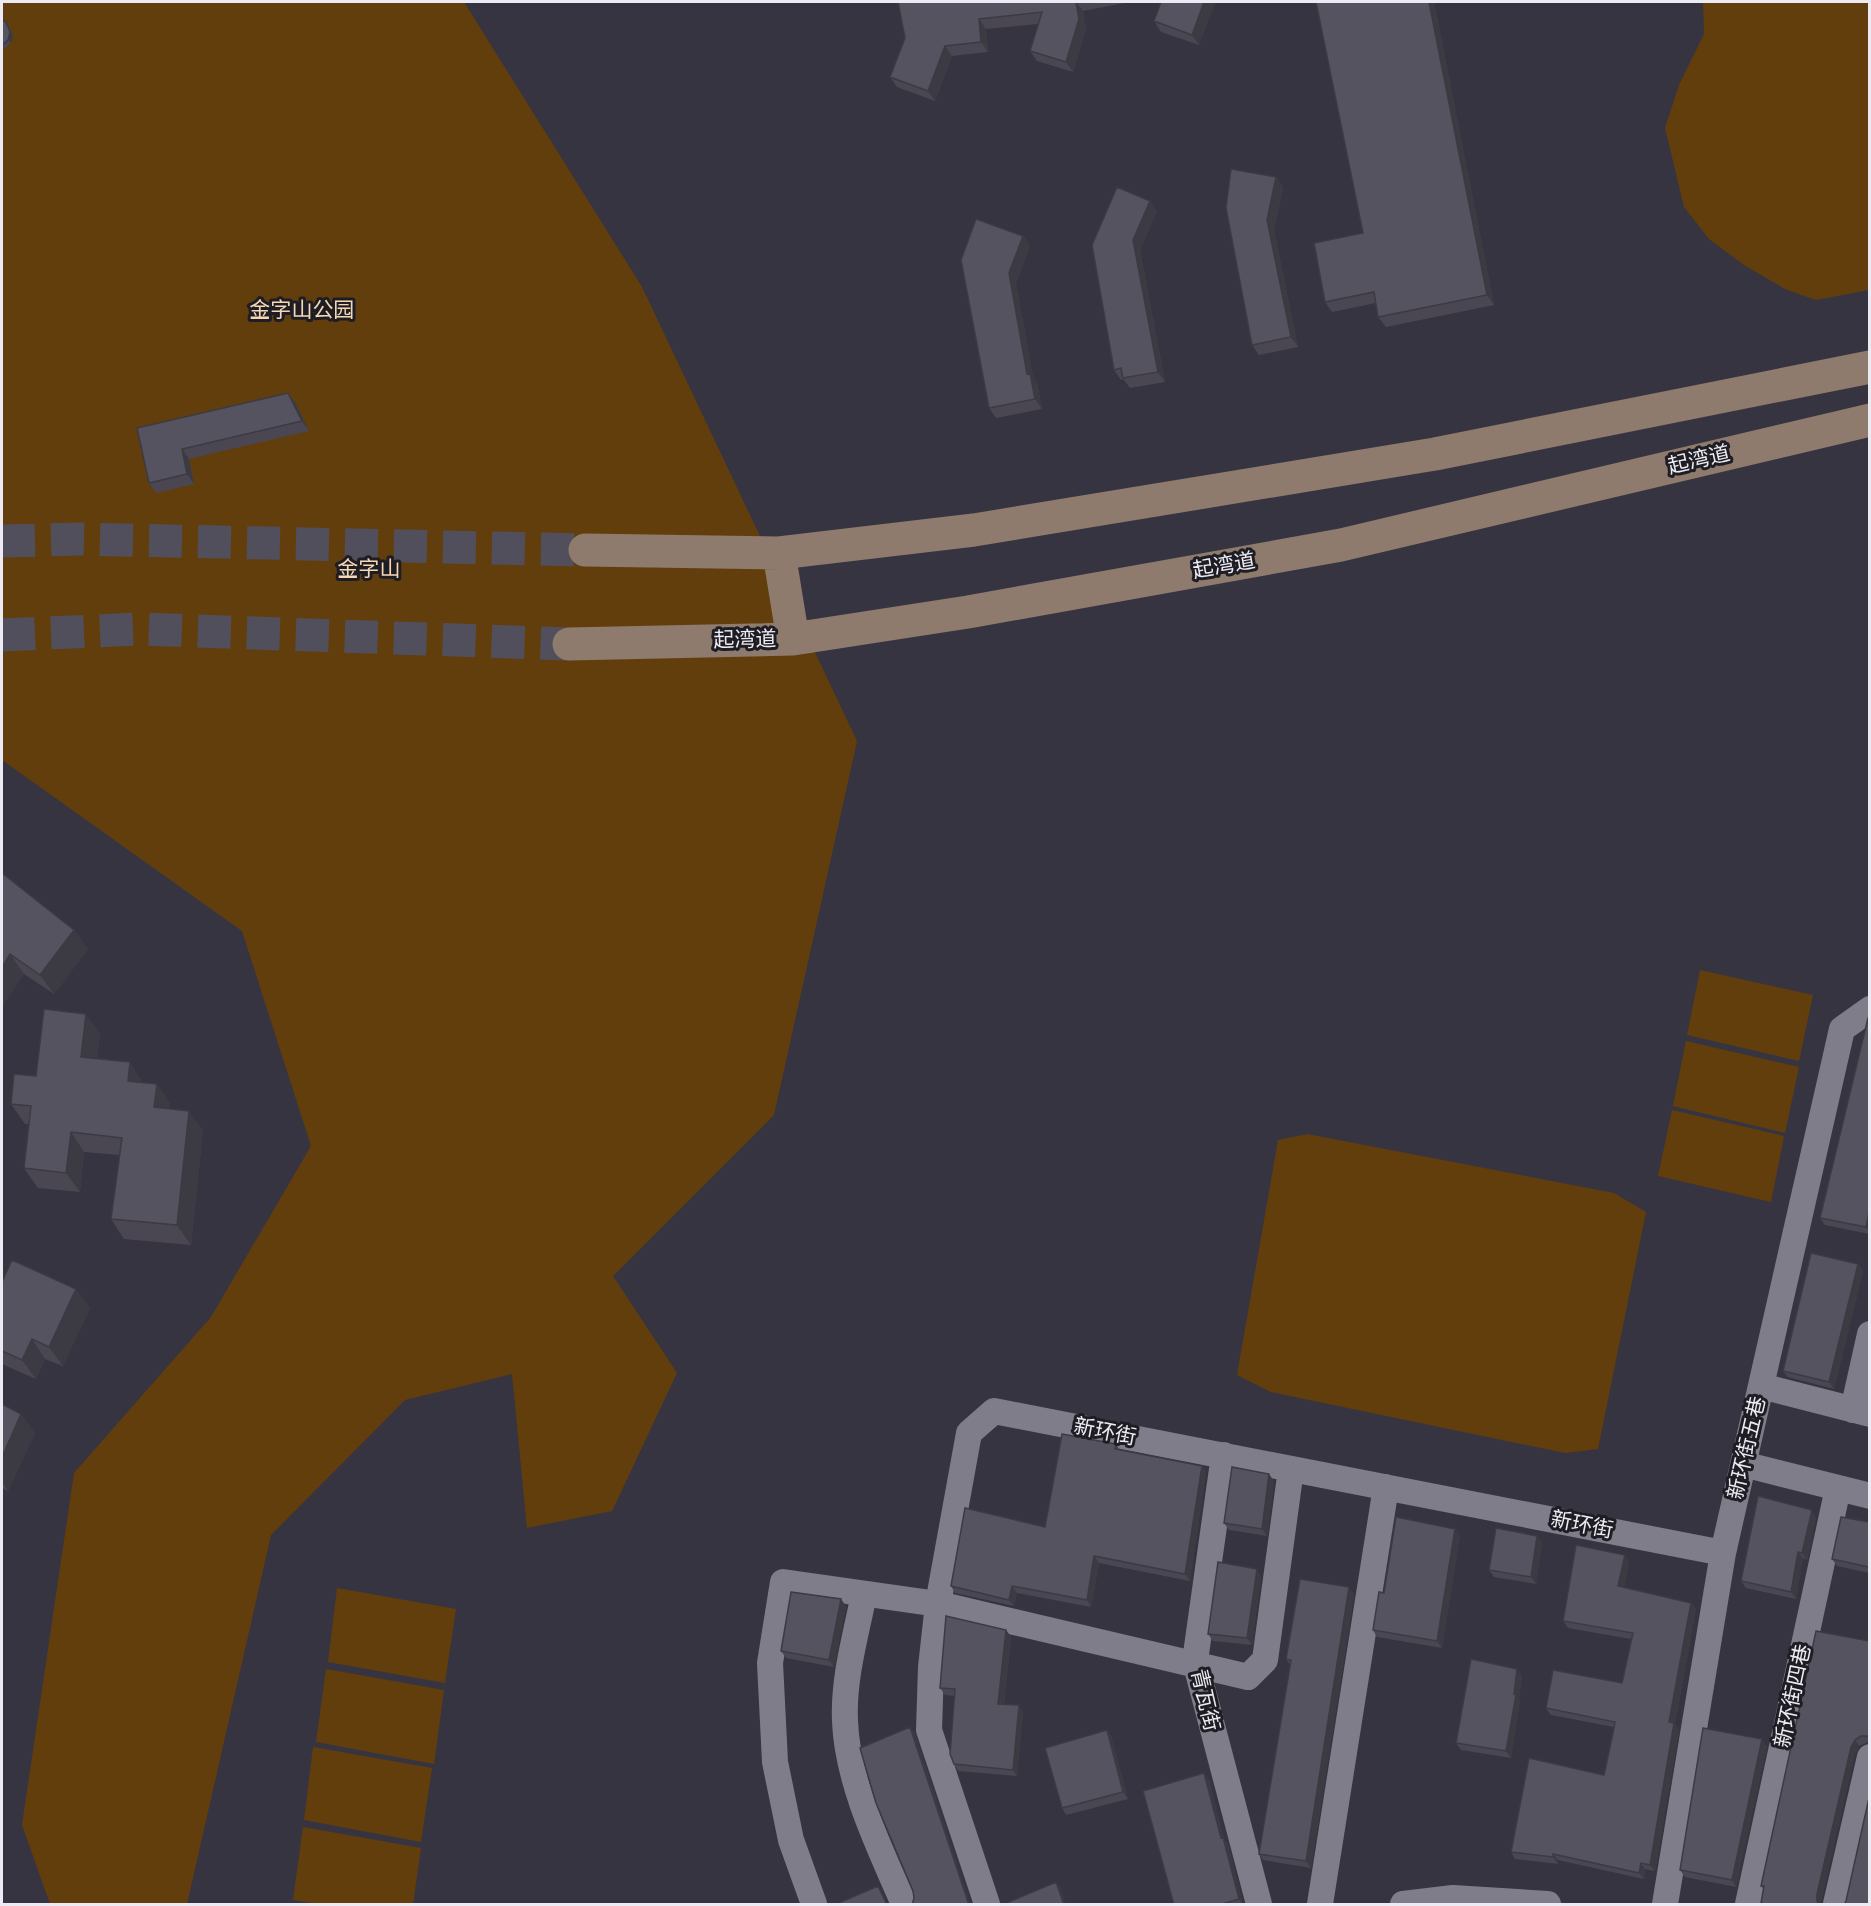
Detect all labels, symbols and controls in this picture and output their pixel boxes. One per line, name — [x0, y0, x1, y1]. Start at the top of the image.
park label: 金字山公园 — [250, 298, 355, 323]
street label: 起湾道 — [1665, 441, 1733, 479]
street label: 起湾道 — [1191, 548, 1257, 584]
park label: 金字山 — [338, 557, 401, 582]
street label: 起湾道 — [713, 627, 777, 653]
street label: 新环街五巷 — [1723, 1394, 1771, 1502]
street label: 新环街 — [1072, 1414, 1138, 1450]
street label: 新环街 — [1549, 1507, 1615, 1543]
street label: 新环街四巷 — [1770, 1642, 1816, 1750]
street label: 青瓦街 — [1186, 1666, 1224, 1734]

